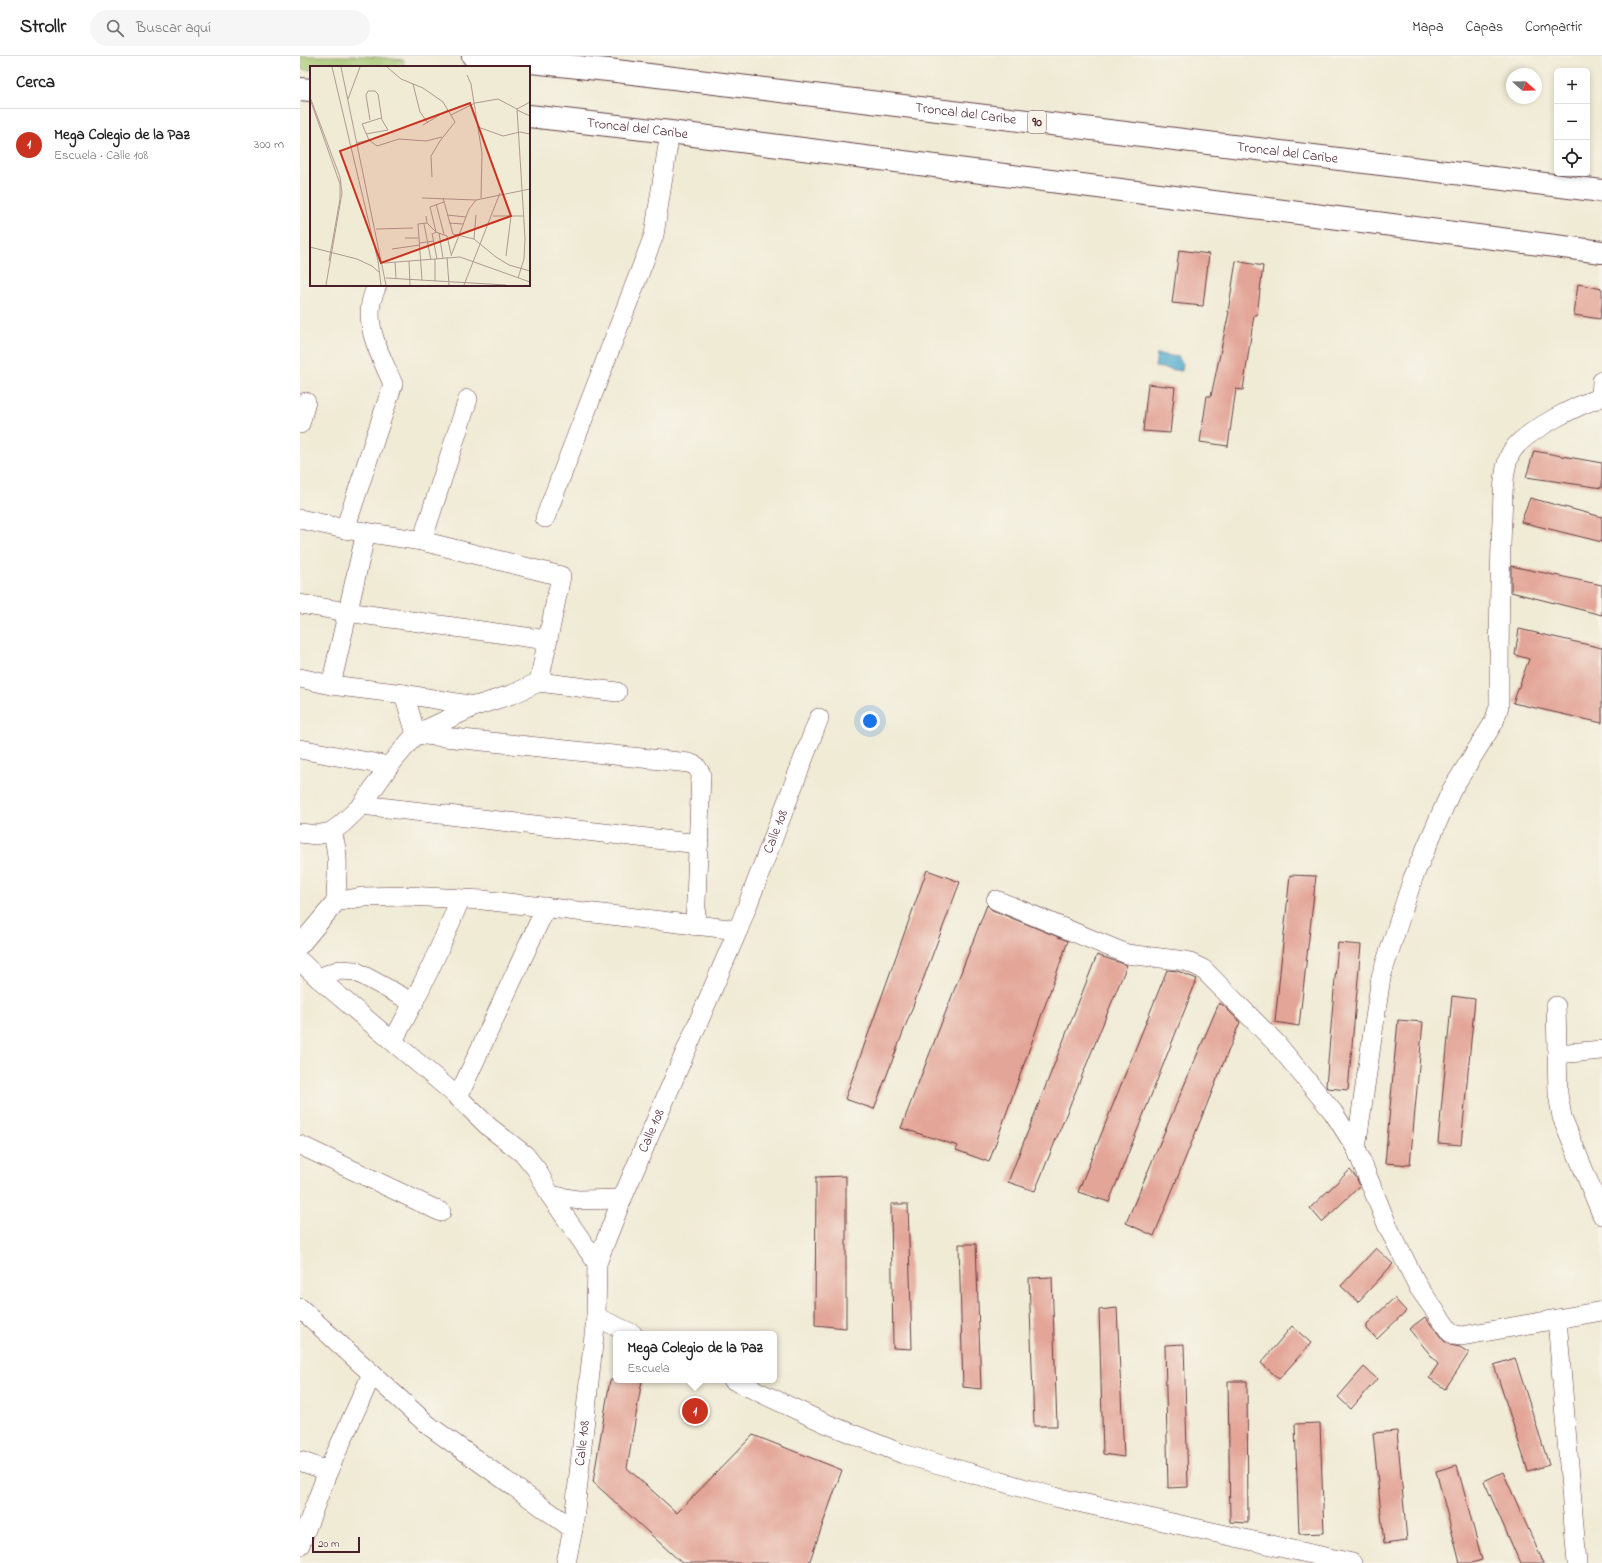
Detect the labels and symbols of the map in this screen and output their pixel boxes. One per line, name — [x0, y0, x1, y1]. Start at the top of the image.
inset map — [310, 66, 530, 286]
north arrow — [1506, 68, 1542, 104]
street label: Troncal del Caribe — [914, 97, 1018, 130]
road number: 90 — [1028, 111, 1046, 133]
street label: Troncal del Caribe — [585, 112, 690, 145]
street label: Troncal del Caribe — [1235, 136, 1340, 169]
your location — [860, 711, 880, 731]
street label: Calle 108 — [758, 807, 794, 857]
street label: Calle 108 — [633, 1106, 670, 1156]
pin: 1 — [682, 1396, 708, 1426]
street label: Calle 108 — [569, 1419, 595, 1467]
scale bar — [312, 1535, 360, 1554]

